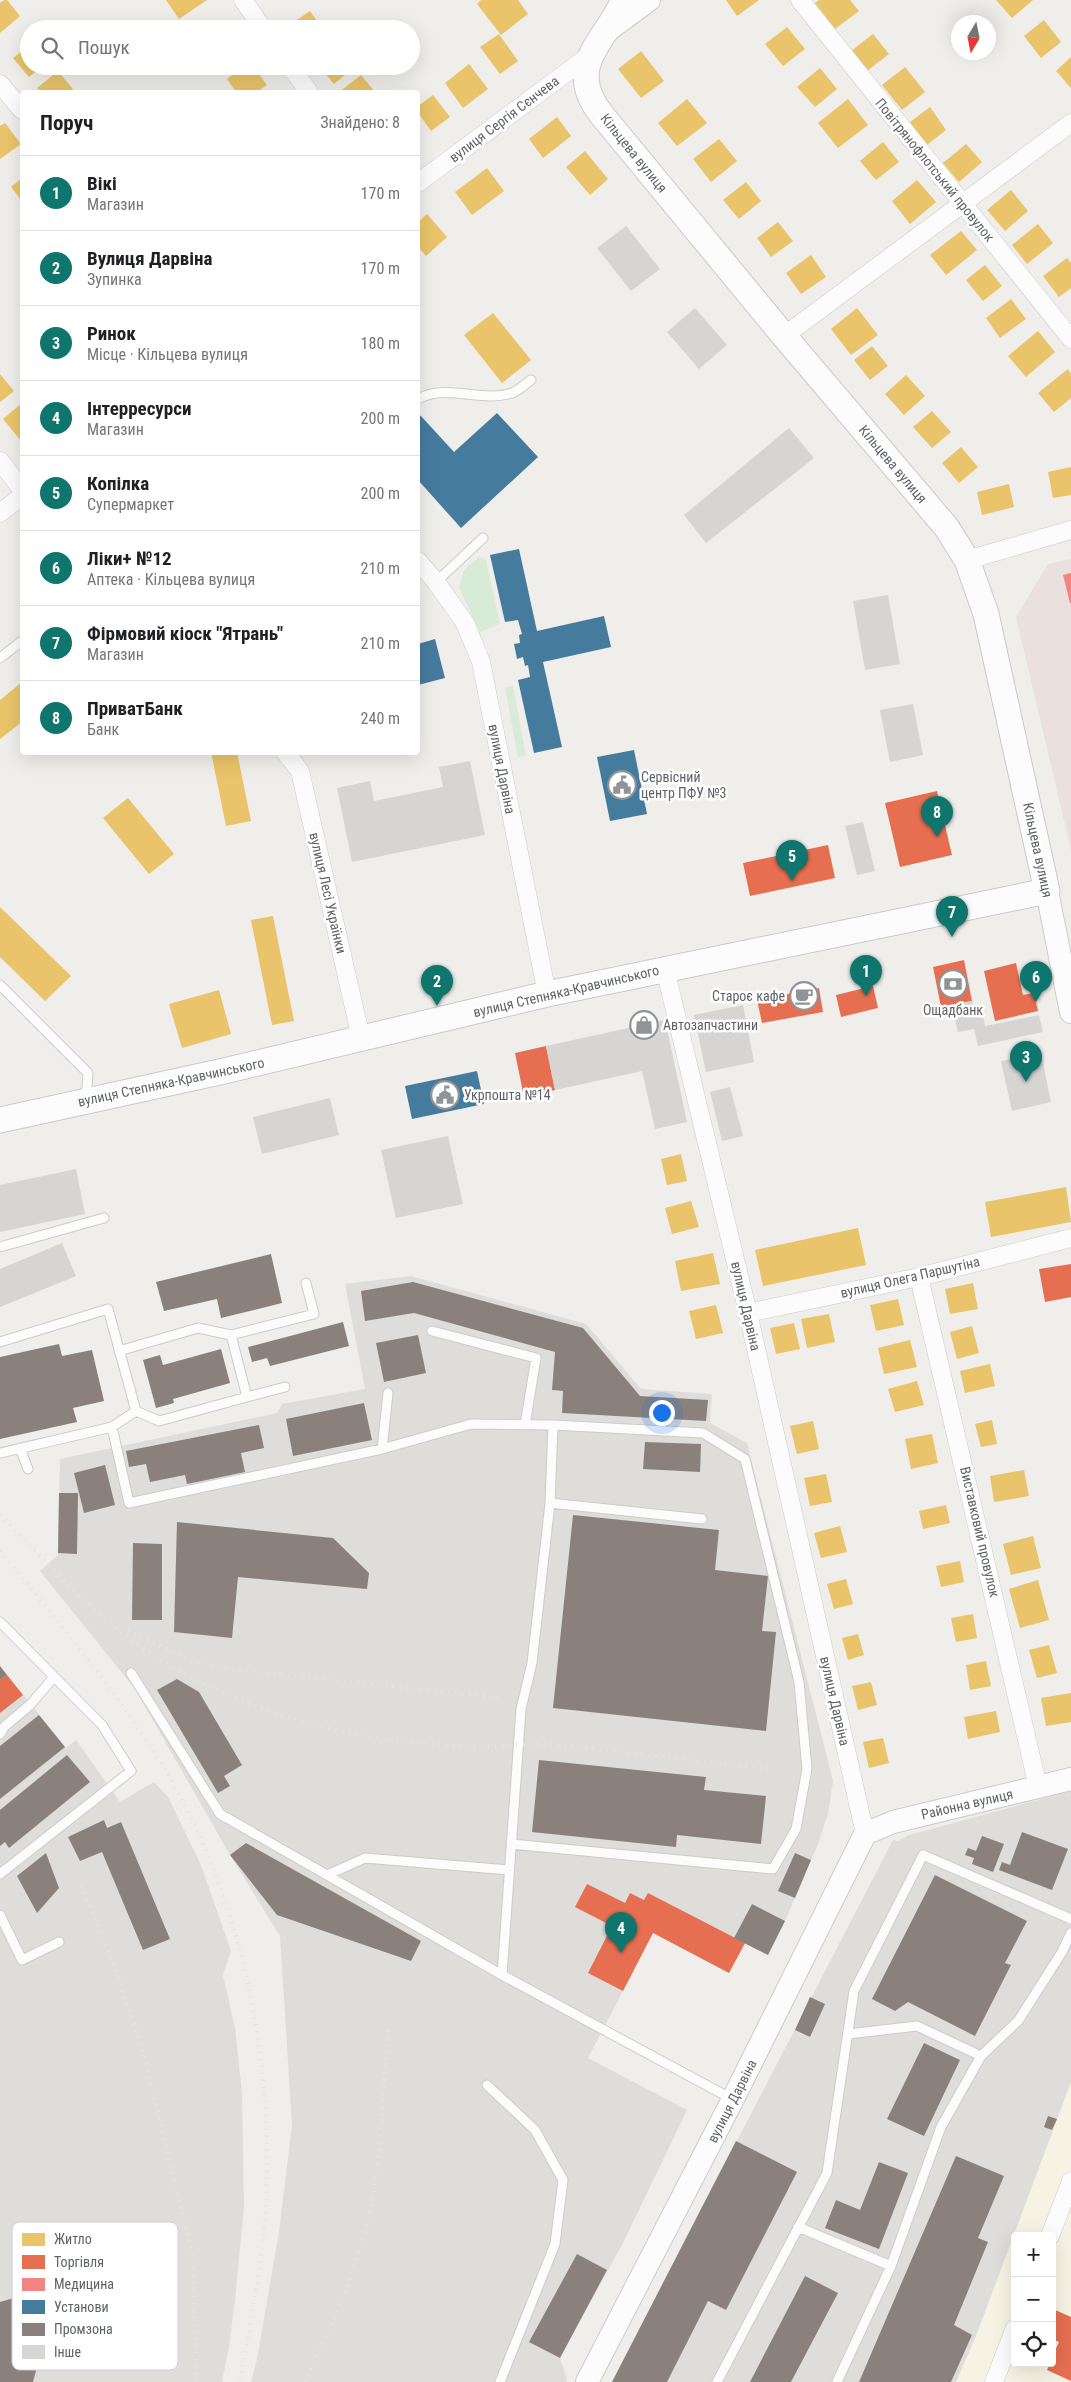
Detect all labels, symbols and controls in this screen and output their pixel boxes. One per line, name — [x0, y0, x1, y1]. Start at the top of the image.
north arrow — [951, 15, 996, 60]
search box — [20, 20, 420, 75]
icon: search — [38, 34, 66, 62]
text: Пошук — [78, 36, 130, 59]
street label: вулиця Сергія Сєнчева — [446, 73, 562, 165]
street label: Повітрянофлотський провулок — [872, 95, 998, 245]
street label: Кільцева вулиця — [597, 110, 671, 196]
text: Поруч — [40, 111, 93, 135]
text: Знайдено: 8 — [320, 113, 400, 132]
text: Вікі — [87, 172, 117, 195]
text: 1 — [52, 184, 60, 203]
text: 170 m — [361, 184, 400, 203]
text: Магазин — [87, 195, 144, 214]
text: Вулиця Дарвіна — [87, 247, 213, 270]
text: 2 — [52, 259, 60, 278]
text: 170 m — [361, 259, 400, 278]
text: Зупинка — [87, 270, 142, 289]
text: Ринок — [87, 322, 136, 345]
text: 3 — [52, 334, 60, 353]
text: 180 m — [361, 334, 400, 353]
text: Місце · Кільцева вулиця — [87, 345, 248, 364]
text: Інтерресурси — [87, 397, 191, 420]
text: 4 — [52, 409, 60, 428]
text: 200 m — [361, 409, 400, 428]
text: Магазин — [87, 420, 144, 439]
street label: Кільцева вулиця — [856, 422, 930, 506]
text: Копілка — [87, 472, 149, 495]
text: 5 — [52, 484, 60, 503]
text: 200 m — [361, 484, 400, 503]
text: Супермаркет — [87, 495, 174, 514]
text: Ліки+ №12 — [87, 547, 172, 570]
text: 6 — [52, 559, 60, 578]
text: 210 m — [361, 559, 400, 578]
text: Аптека · Кільцева вулиця — [87, 570, 255, 589]
text: Фірмовий кіоск "Ятрань" — [87, 622, 283, 645]
text: 7 — [52, 634, 60, 653]
text: 210 m — [361, 634, 400, 653]
text: Магазин — [87, 645, 144, 664]
text: ПриватБанк — [87, 697, 183, 720]
text: 8 — [52, 709, 60, 728]
text: 240 m — [361, 709, 400, 728]
text: Банк — [87, 720, 119, 739]
street label: вулиця Дарвіна — [485, 723, 519, 815]
place label: Сервісний центр ПФУ №3 — [641, 769, 726, 801]
public building icon: Сервісний центр ПФУ №3 — [607, 770, 637, 800]
pin: 8 — [921, 796, 953, 837]
street label: Кільцева вулиця — [1020, 801, 1056, 899]
street label: вулиця Лесі Українки — [306, 831, 350, 955]
pin: 5 — [776, 840, 808, 881]
pin: 7 — [936, 896, 968, 937]
pin: 1 — [850, 955, 882, 996]
pin: 6 — [1020, 961, 1052, 1002]
street label: вулиця Степняка-Кравчинського — [472, 962, 660, 1020]
pin: 2 — [421, 965, 453, 1006]
bank icon: Ощадбанк — [938, 969, 968, 999]
cafe icon: Староє кафе — [789, 981, 819, 1011]
place label: Староє кафе — [712, 988, 785, 1004]
place label: Ощадбанк — [923, 1002, 983, 1018]
shop icon: Автозапчастини — [629, 1010, 659, 1040]
place label: Автозапчастини — [663, 1017, 758, 1033]
pin: 3 — [1010, 1041, 1042, 1082]
street label: вулиця Степняка-Кравчинського — [76, 1054, 266, 1110]
public building icon: Укрпошта №14 — [430, 1080, 460, 1110]
place label: Укрпошта №14 — [464, 1087, 551, 1103]
street label: вулиця Олега Паршутіна — [839, 1253, 981, 1301]
street label: вулиця Дарвіна — [728, 1260, 764, 1352]
your location — [649, 1400, 675, 1426]
street label: Виставковий провулок — [957, 1465, 1003, 1599]
street label: вулиця Дарвіна — [817, 1655, 853, 1747]
street label: Районна вулиця — [920, 1786, 1014, 1822]
pin: 4 — [605, 1912, 637, 1953]
street label: вулиця Дарвіна — [704, 2057, 760, 2145]
legend — [12, 2222, 178, 2370]
text: Житло — [54, 2231, 92, 2247]
map controls — [1011, 2232, 1056, 2367]
button: + — [1011, 2232, 1056, 2277]
text: Торгівля — [54, 2254, 104, 2270]
text: Медицина — [54, 2276, 114, 2292]
button: − — [1011, 2277, 1056, 2322]
text: Установи — [54, 2299, 109, 2315]
text: Промзона — [54, 2321, 113, 2337]
button: locate — [1011, 2322, 1056, 2367]
text: Інше — [54, 2344, 81, 2360]

